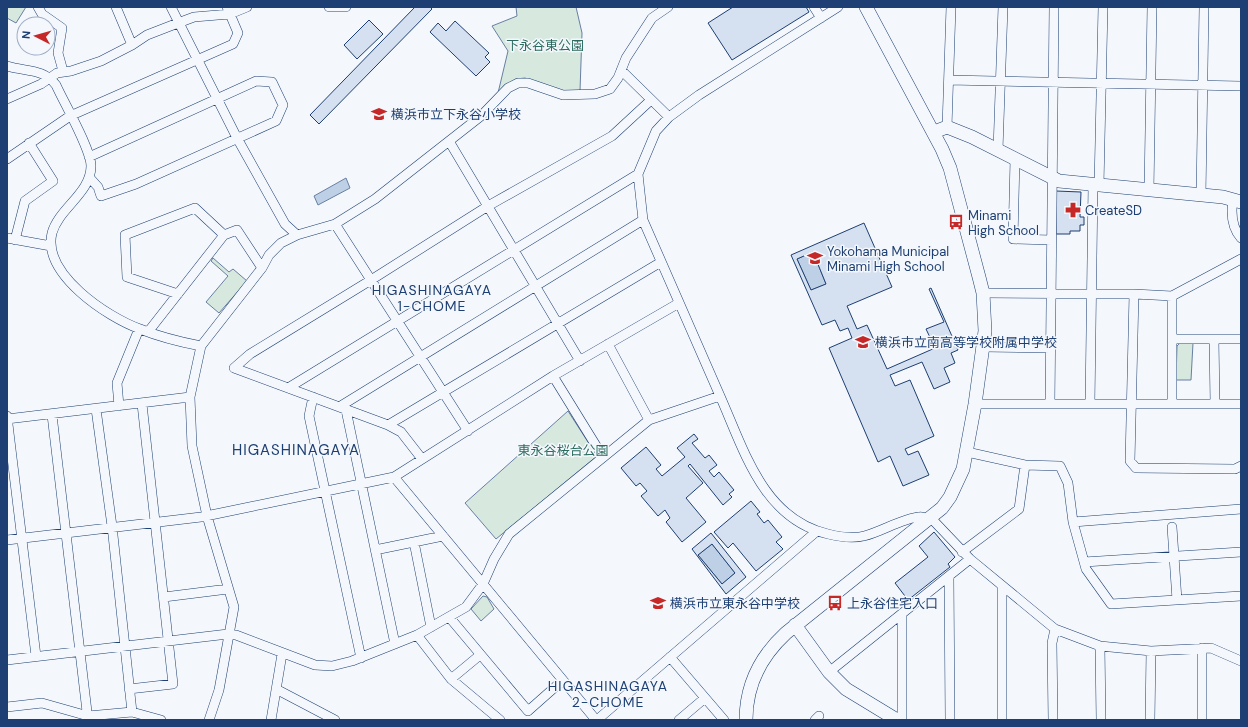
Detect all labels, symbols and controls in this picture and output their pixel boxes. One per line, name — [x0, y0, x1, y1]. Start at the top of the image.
north arrow — [16, 16, 56, 56]
text: N — [19, 30, 33, 40]
park label: 下永谷東公園 — [506, 37, 584, 54]
school or university icon: 横浜市立下永谷小学校 — [370, 105, 388, 123]
place label: 横浜市立下永谷小学校 — [391, 106, 521, 123]
pharmacy icon: CreateSD — [1064, 201, 1082, 219]
place label: CreateSD — [1085, 202, 1142, 219]
place label: Minami High School — [968, 207, 1039, 239]
bus stop icon: Minami High School — [947, 213, 965, 231]
place label: Yokohama Municipal Minami High School — [827, 243, 949, 275]
school or university icon: Yokohama Municipal Minami High School — [806, 249, 824, 267]
district label: HIGASHINAGAYA 1-CHOME — [372, 281, 492, 315]
school or university icon: 横浜市立南高等学校附属中学校 — [854, 333, 872, 351]
place label: 横浜市立南高等学校附属中学校 — [875, 334, 1057, 351]
district label: HIGASHINAGAYA — [232, 440, 360, 460]
park label: 東永谷桜台公園 — [517, 442, 609, 459]
school or university icon: 横浜市立東永谷中学校 — [649, 594, 667, 612]
bus stop icon: 上永谷住宅入口 — [826, 594, 844, 612]
place label: 横浜市立東永谷中学校 — [670, 595, 800, 612]
place label: 上永谷住宅入口 — [847, 595, 938, 612]
district label: HIGASHINAGAYA 2-CHOME — [548, 677, 668, 711]

